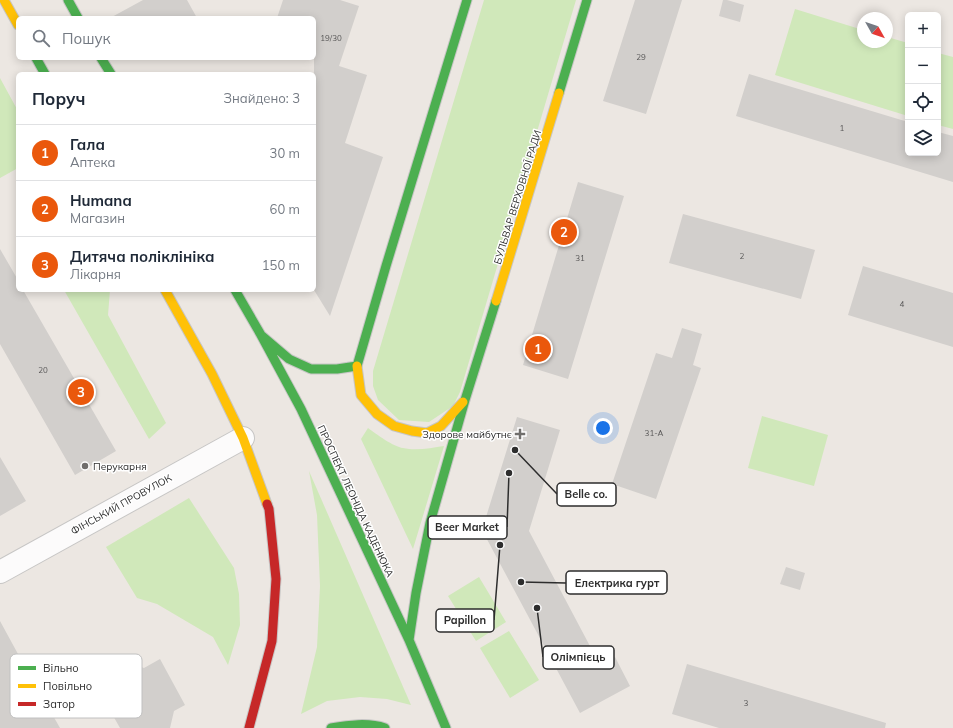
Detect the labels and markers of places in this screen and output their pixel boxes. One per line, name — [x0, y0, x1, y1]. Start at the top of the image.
pin: 2 — [551, 217, 577, 247]
pin: 1 — [525, 334, 551, 364]
pin: 3 — [68, 377, 94, 407]
place label: Здорове майбутнє — [422, 428, 512, 441]
marker: Здорове майбутнє — [515, 429, 525, 439]
place label: Перукарня — [93, 460, 147, 473]
marker: Перукарня — [80, 461, 90, 471]
callout: Belle co. — [557, 483, 616, 506]
callout: Beer Market — [428, 516, 507, 539]
callout: Електрика гурт — [566, 571, 667, 594]
callout: Papillon — [436, 609, 494, 632]
callout: Олімпієць — [543, 646, 614, 669]

